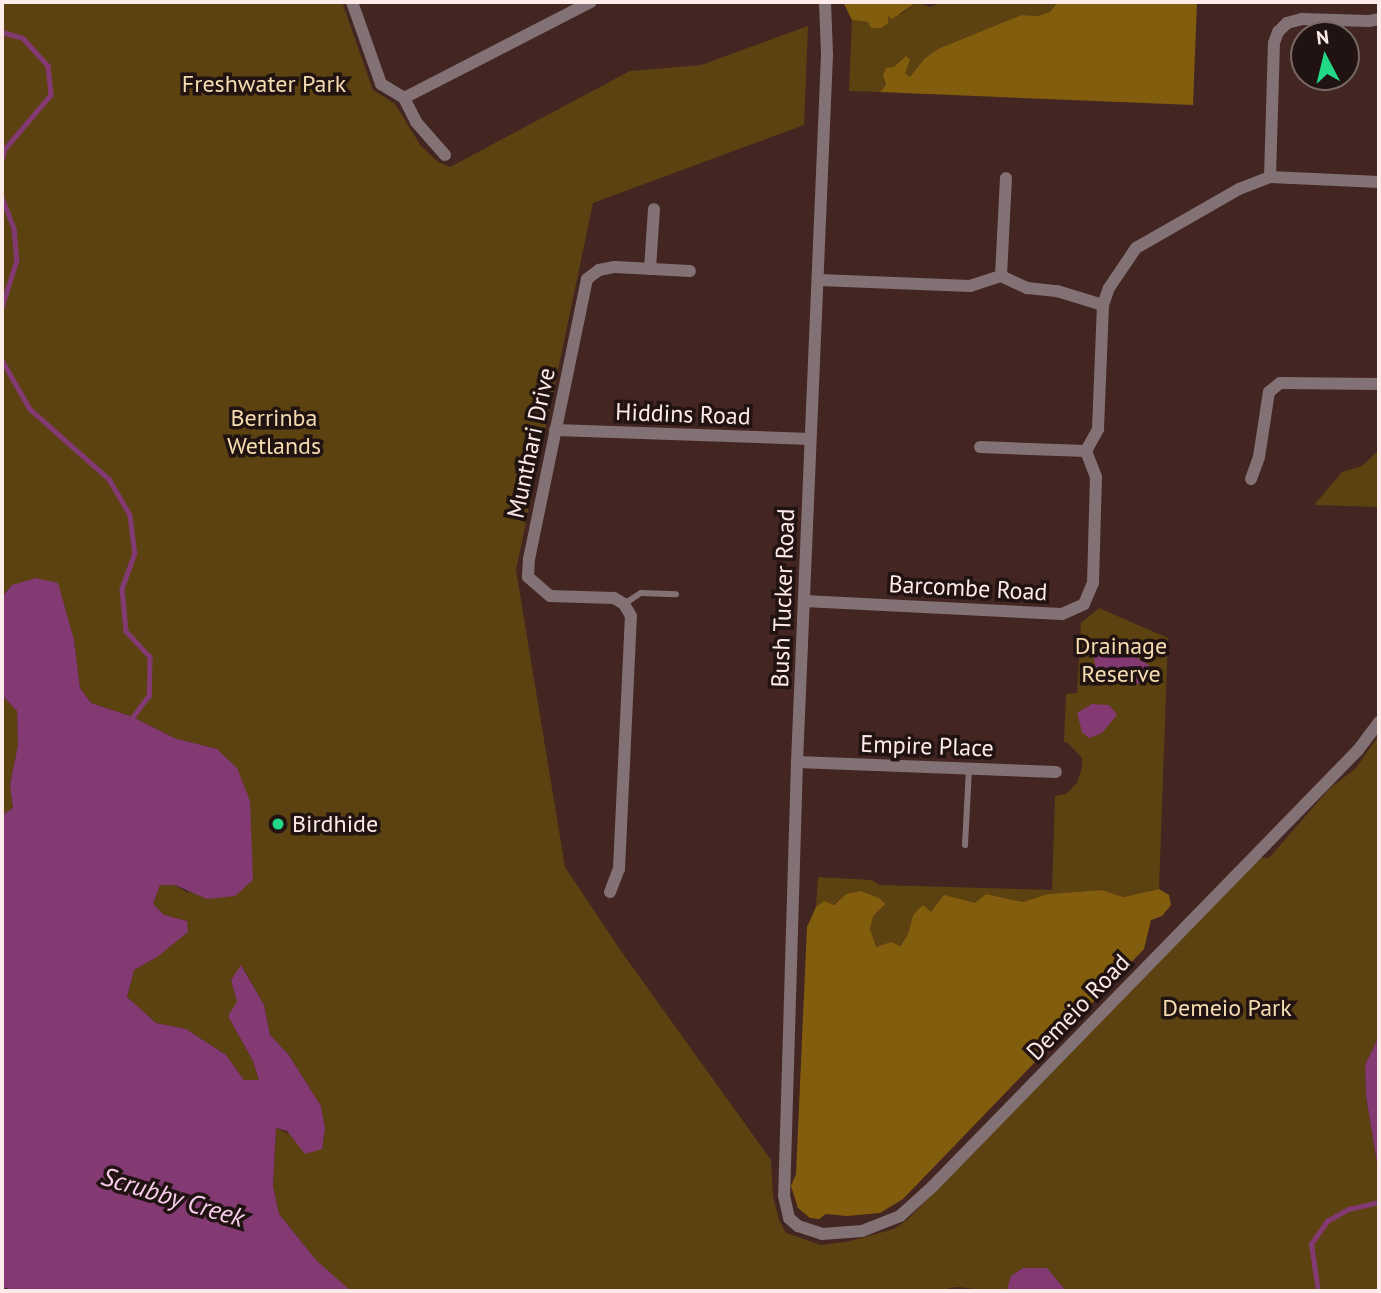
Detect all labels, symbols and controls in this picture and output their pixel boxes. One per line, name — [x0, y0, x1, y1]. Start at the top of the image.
north arrow — [1290, 21, 1360, 91]
text: N — [1315, 24, 1330, 50]
park label: Freshwater Park — [182, 70, 346, 98]
street label: Munthari Drive — [501, 365, 561, 521]
street label: Hiddins Road — [615, 397, 751, 431]
park label: Berrinba Wetlands — [227, 404, 321, 460]
street label: Bush Tucker Road — [765, 508, 801, 688]
street label: Barcombe Road — [888, 569, 1048, 607]
park label: Drainage Reserve — [1075, 632, 1167, 688]
street label: Empire Place — [860, 729, 994, 763]
place label: Birdhide — [292, 810, 378, 838]
marker: Birdhide — [270, 816, 286, 832]
street label: Demeio Road — [1020, 948, 1136, 1066]
park label: Demeio Park — [1162, 994, 1292, 1022]
water label: Scrubby Creek — [97, 1160, 249, 1234]

